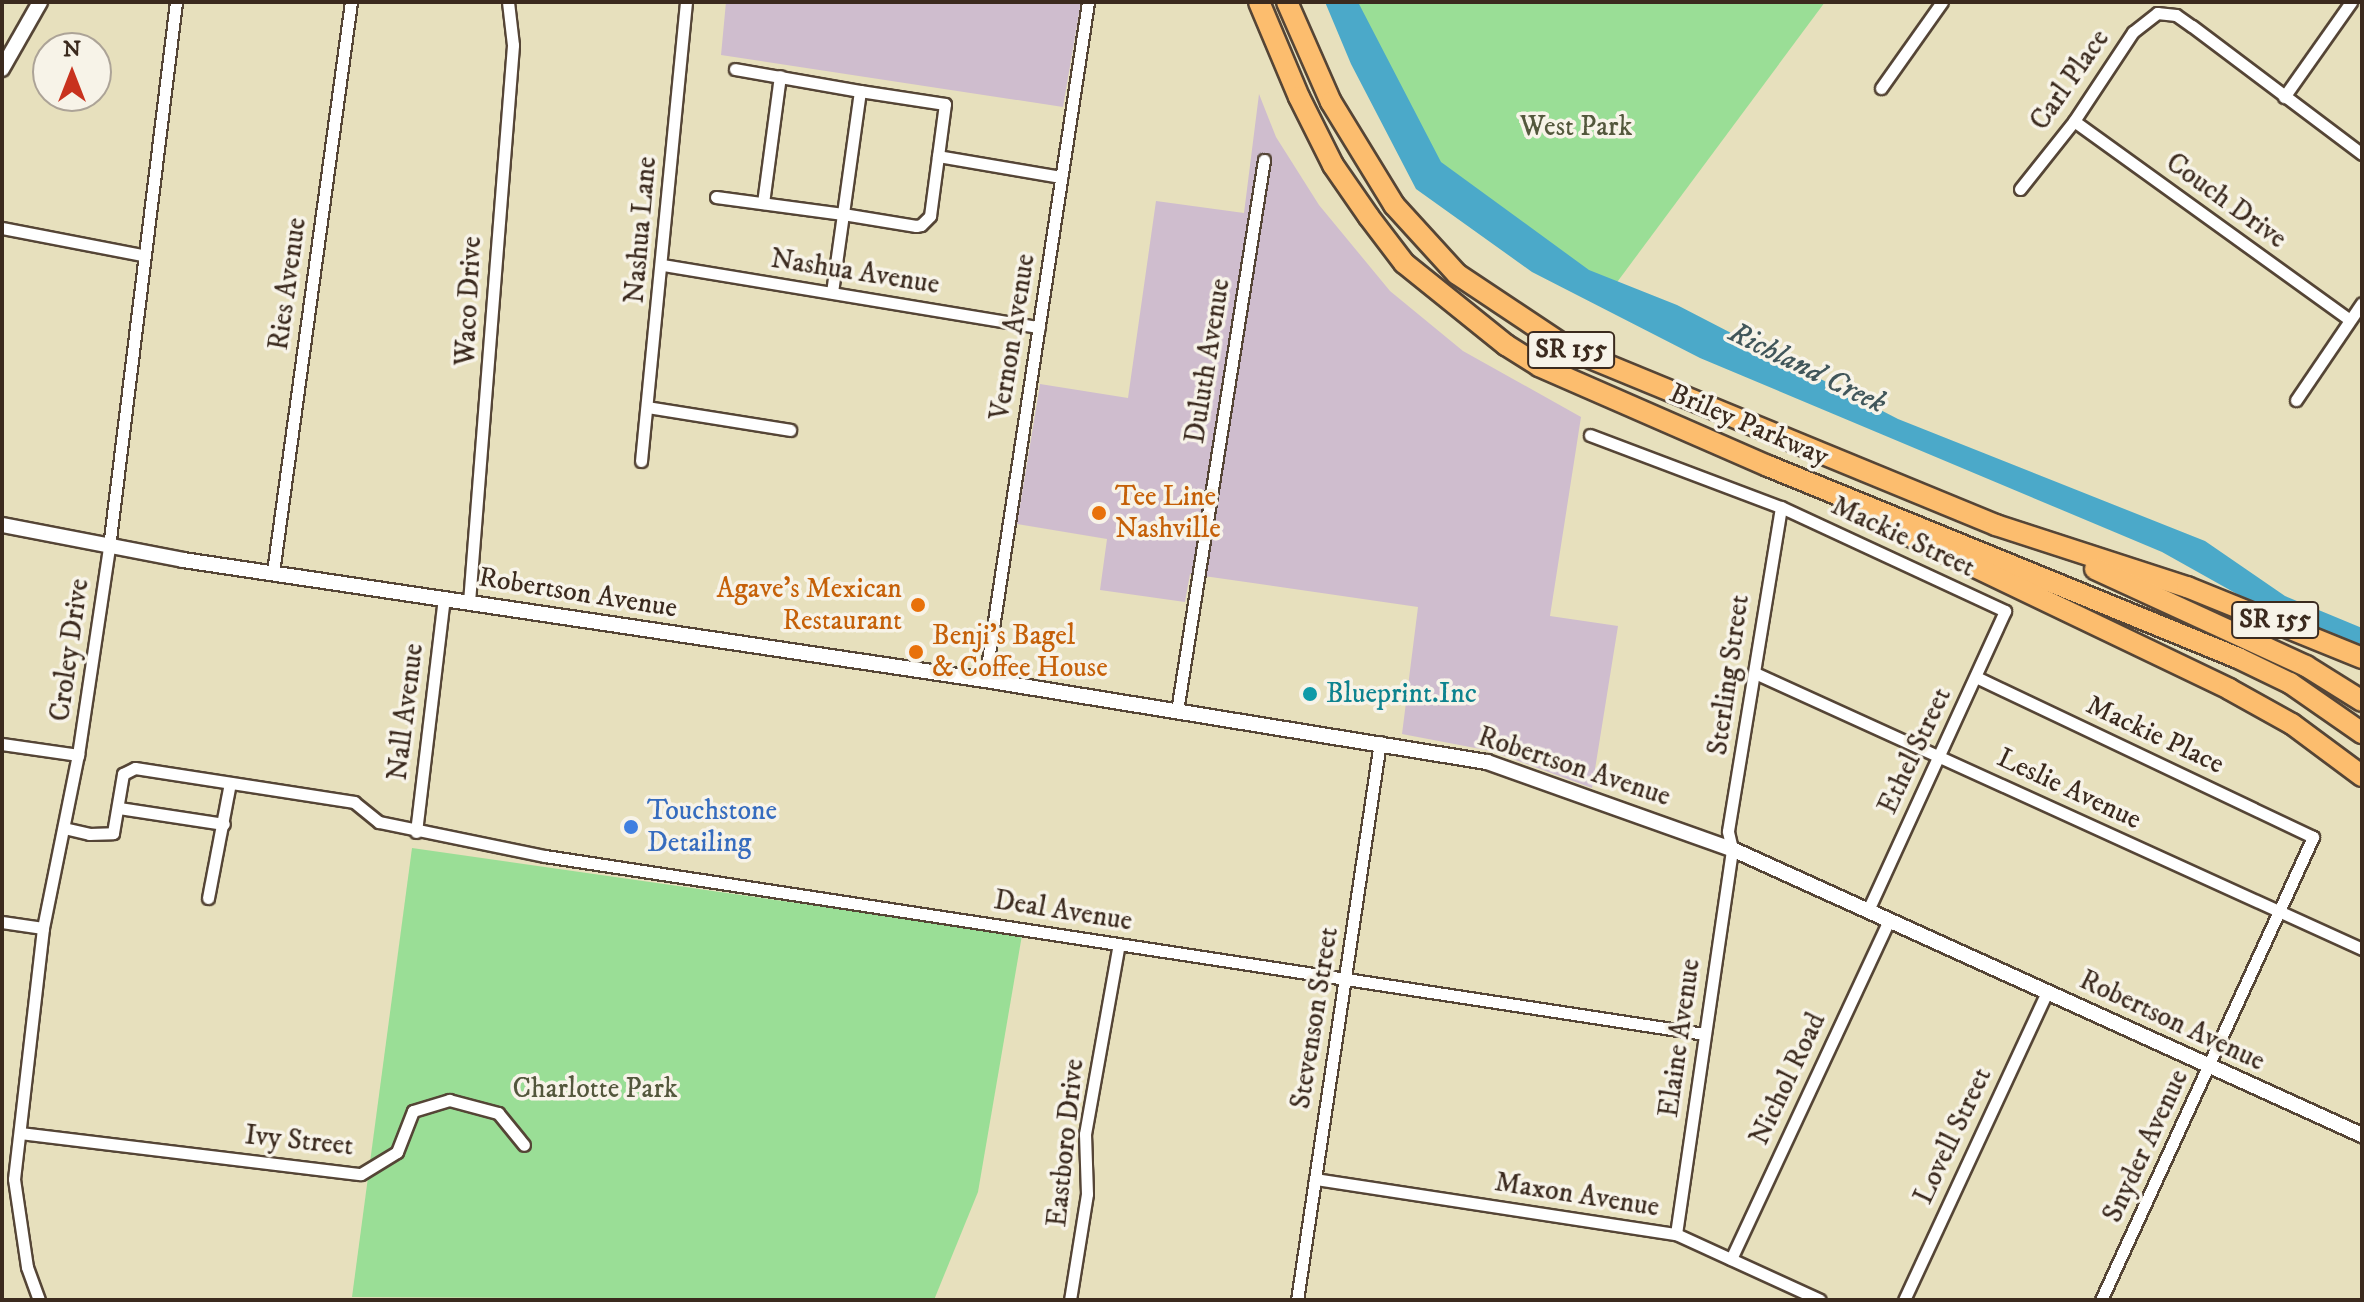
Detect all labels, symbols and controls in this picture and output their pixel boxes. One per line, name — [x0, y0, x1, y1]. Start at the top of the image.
street label: Carl Place — [2023, 23, 2117, 137]
north arrow — [32, 32, 112, 112]
text: N — [63, 36, 81, 63]
park label: West Park — [1520, 110, 1632, 144]
street label: Couch Drive — [2159, 146, 2293, 256]
street label: Nashua Lane — [618, 155, 664, 305]
street label: Ries Avenue — [262, 216, 314, 352]
street label: Waco Drive — [449, 235, 489, 367]
street label: Nashua Avenue — [768, 242, 942, 302]
street label: Vernon Avenue — [983, 252, 1043, 422]
street label: Duluth Avenue — [1178, 276, 1238, 446]
water label: Richland Creek — [1723, 315, 1891, 423]
road number: SR 155 — [1527, 328, 1615, 372]
street label: Briley Parkway — [1664, 376, 1834, 474]
place label: Tee Line Nashville — [1115, 480, 1221, 546]
street label: Mackie Street — [1826, 489, 1980, 585]
marker: Tee Line Nashville — [1090, 504, 1108, 522]
street label: Robertson Avenue — [476, 561, 680, 625]
place label: Agave's Mexican Restaurant — [716, 572, 902, 638]
street label: Croley Drive — [43, 576, 97, 724]
street label: Sterling Street — [1701, 593, 1757, 757]
marker: Agave's Mexican Restaurant — [909, 596, 927, 614]
road number: SR 155 — [2231, 598, 2319, 642]
place label: Benji's Bagel & Coffee House — [932, 619, 1108, 685]
street label: Nall Avenue — [381, 642, 431, 782]
marker: Benji's Bagel & Coffee House — [907, 643, 925, 661]
place label: Blueprint.Inc — [1326, 677, 1477, 711]
street label: Ethel Street — [1871, 682, 1959, 820]
marker: Blueprint.Inc — [1301, 685, 1319, 703]
street label: Mackie Place — [2081, 688, 2229, 782]
street label: Robertson Avenue — [1473, 720, 1675, 814]
street label: Leslie Avenue — [1992, 741, 2146, 837]
place label: Touchstone Detailing — [647, 794, 777, 860]
marker: Touchstone Detailing — [622, 818, 640, 836]
street label: Deal Avenue — [991, 883, 1135, 939]
street label: Stevenson Street — [1284, 925, 1346, 1111]
street label: Elaine Avenue — [1652, 956, 1708, 1120]
street label: Robertson Avenue — [2074, 963, 2270, 1079]
street label: Nichol Road — [1743, 1008, 1833, 1150]
street label: Eastboro Drive — [1040, 1057, 1092, 1229]
street label: Lovell Street — [1907, 1062, 1999, 1210]
street label: Snyder Avenue — [2096, 1064, 2196, 1228]
park label: Charlotte Park — [512, 1072, 678, 1106]
street label: Ivy Street — [243, 1119, 355, 1163]
street label: Maxon Avenue — [1492, 1165, 1662, 1225]

